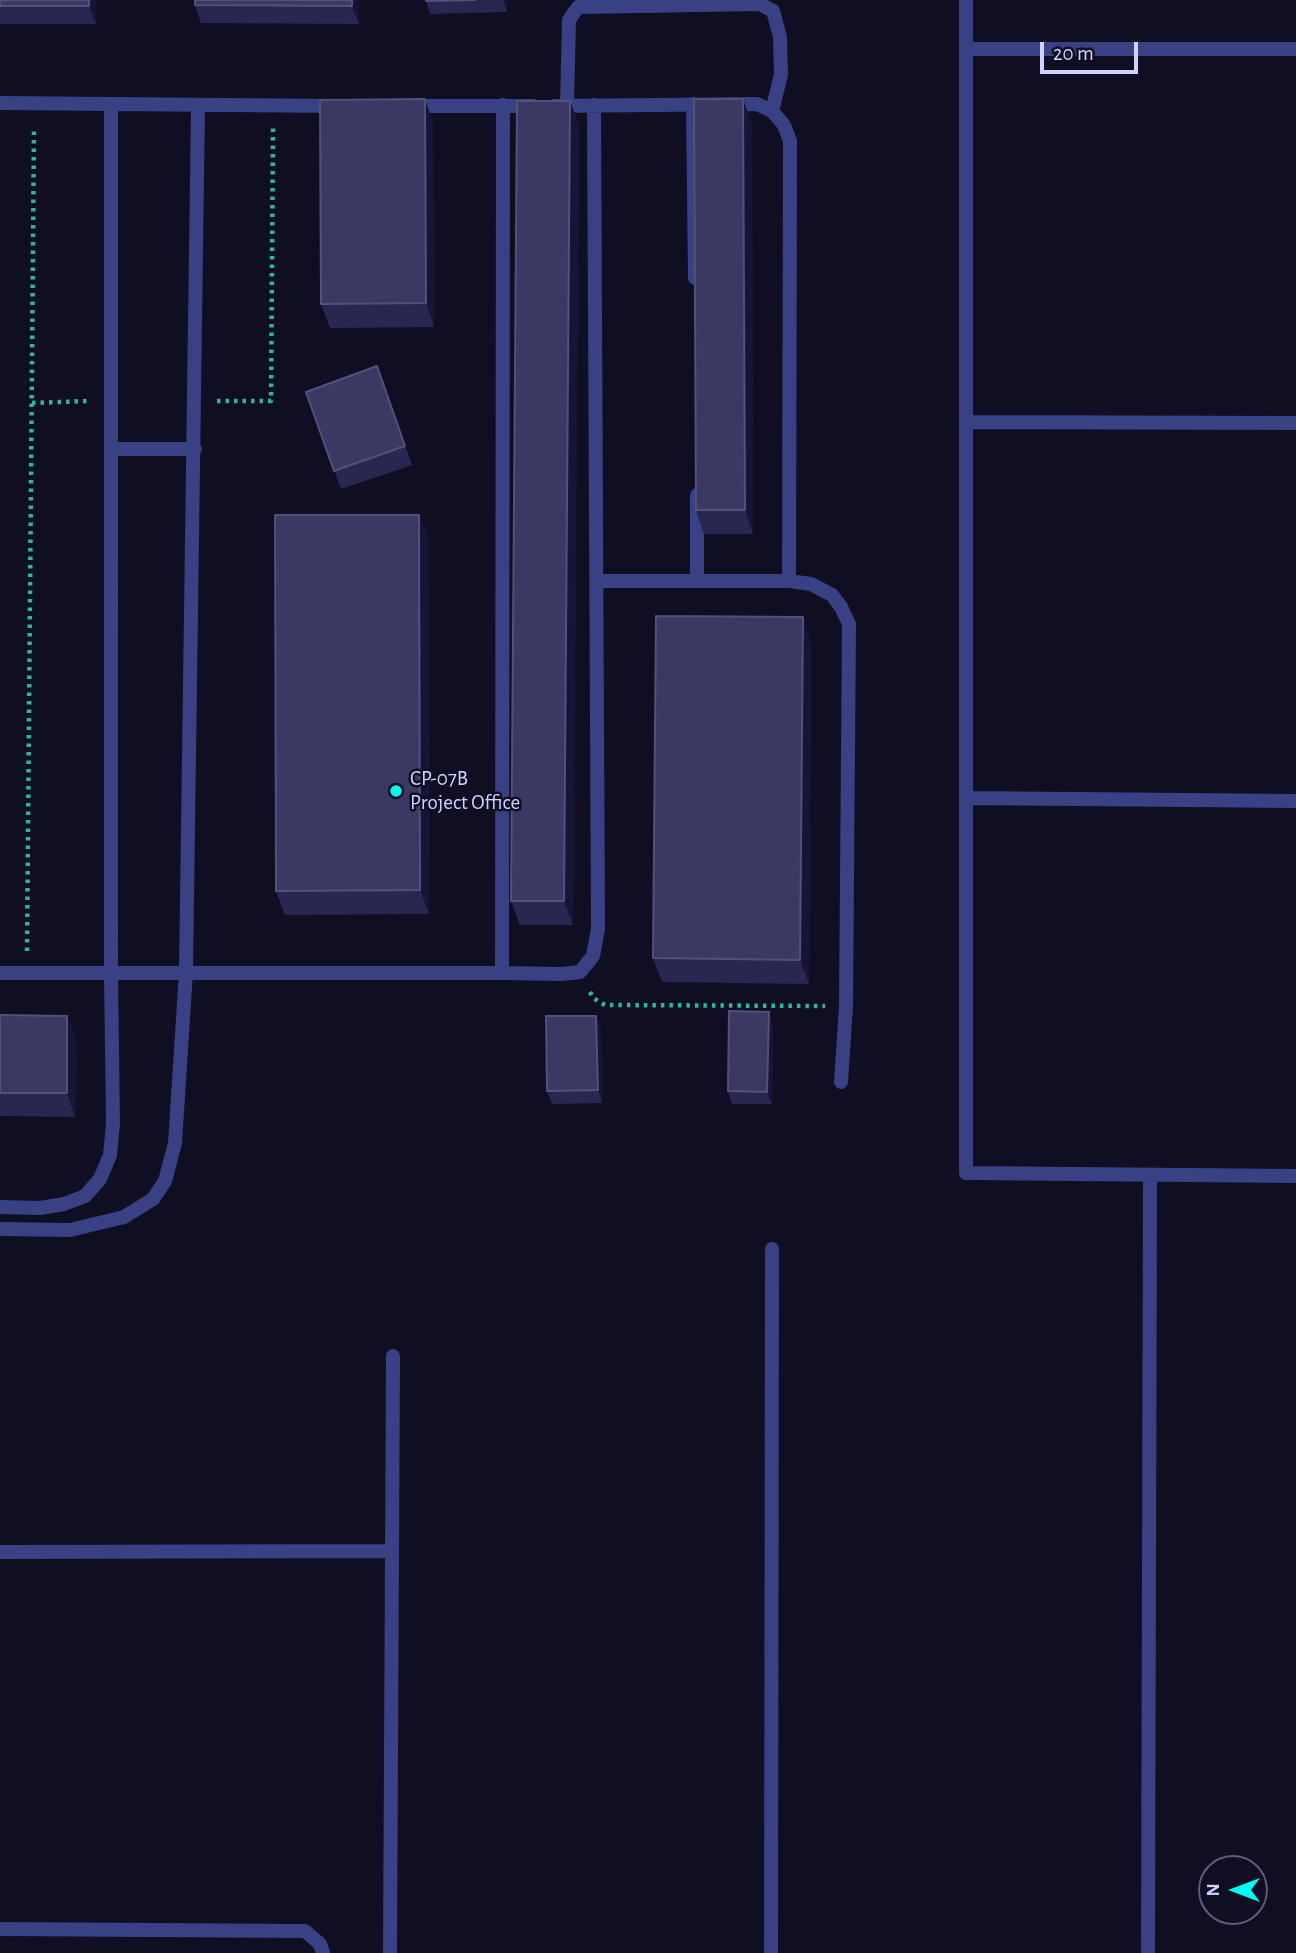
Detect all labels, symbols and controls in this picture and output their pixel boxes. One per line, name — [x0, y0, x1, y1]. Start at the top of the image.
scale bar — [1044, 28, 1142, 72]
text: 20 m — [1053, 43, 1094, 64]
place label: CP-07B Project Office — [410, 766, 520, 816]
marker: CP-07B Project Office — [388, 783, 404, 799]
north arrow — [1198, 1855, 1268, 1925]
text: N — [1204, 1883, 1223, 1897]

